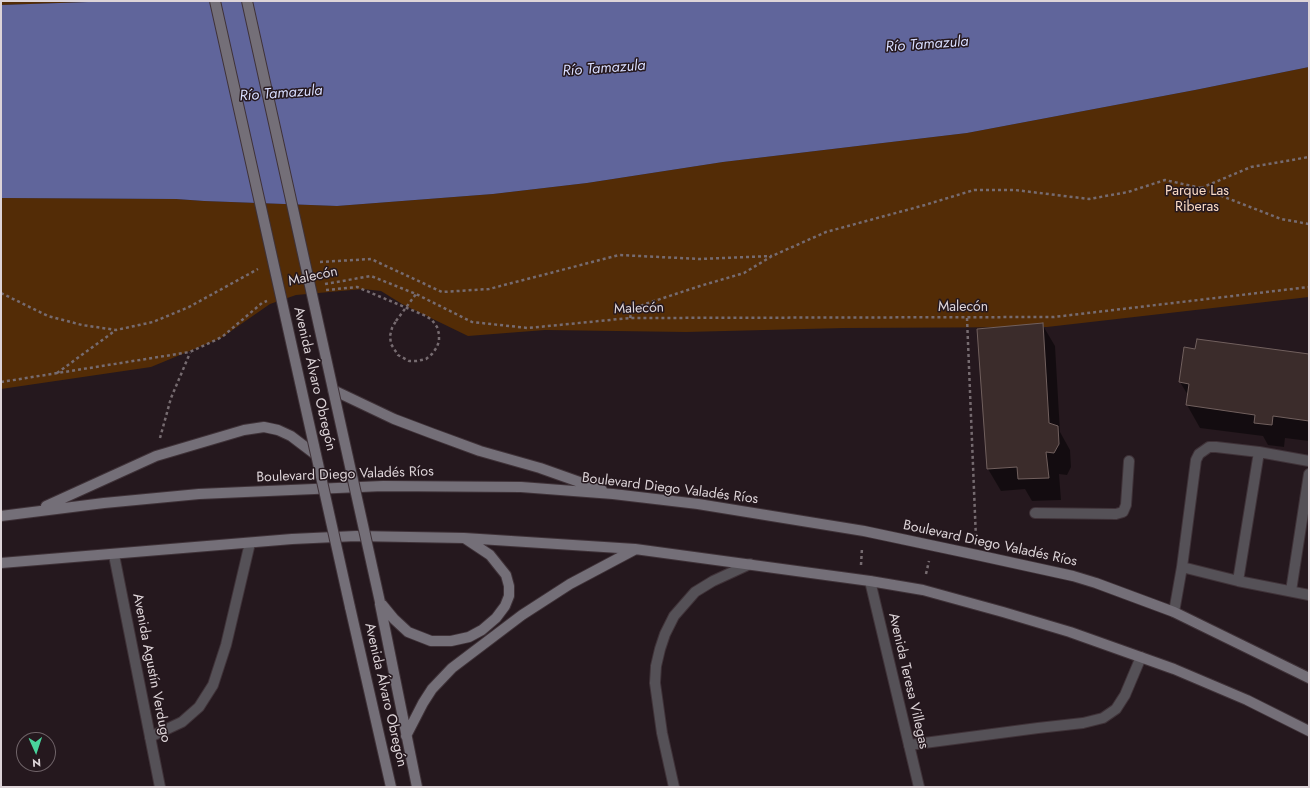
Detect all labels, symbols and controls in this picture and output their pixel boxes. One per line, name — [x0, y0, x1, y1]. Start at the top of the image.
water label: Río Tamazula — [885, 33, 969, 57]
water label: Río Tamazula — [562, 57, 646, 81]
water label: Río Tamazula — [239, 82, 323, 106]
park label: Parque Las Riberas — [1165, 184, 1229, 216]
street label: Malecón — [287, 264, 339, 290]
street label: Malecón — [614, 300, 664, 318]
street label: Malecón — [938, 300, 988, 316]
street label: Avenida Álvaro Obregón — [289, 305, 339, 453]
street label: Boulevard Diego Valadés Ríos — [256, 464, 434, 486]
street label: Boulevard Diego Valadés Ríos — [581, 470, 759, 508]
street label: Boulevard Diego Valadés Ríos — [901, 517, 1079, 571]
street label: Avenida Agustín Verdugo — [128, 592, 174, 744]
street label: Avenida Teresa Villegas — [884, 611, 932, 751]
street label: Avenida Álvaro Obregón — [360, 621, 410, 769]
north arrow — [16, 732, 56, 772]
text: N — [32, 755, 41, 771]

